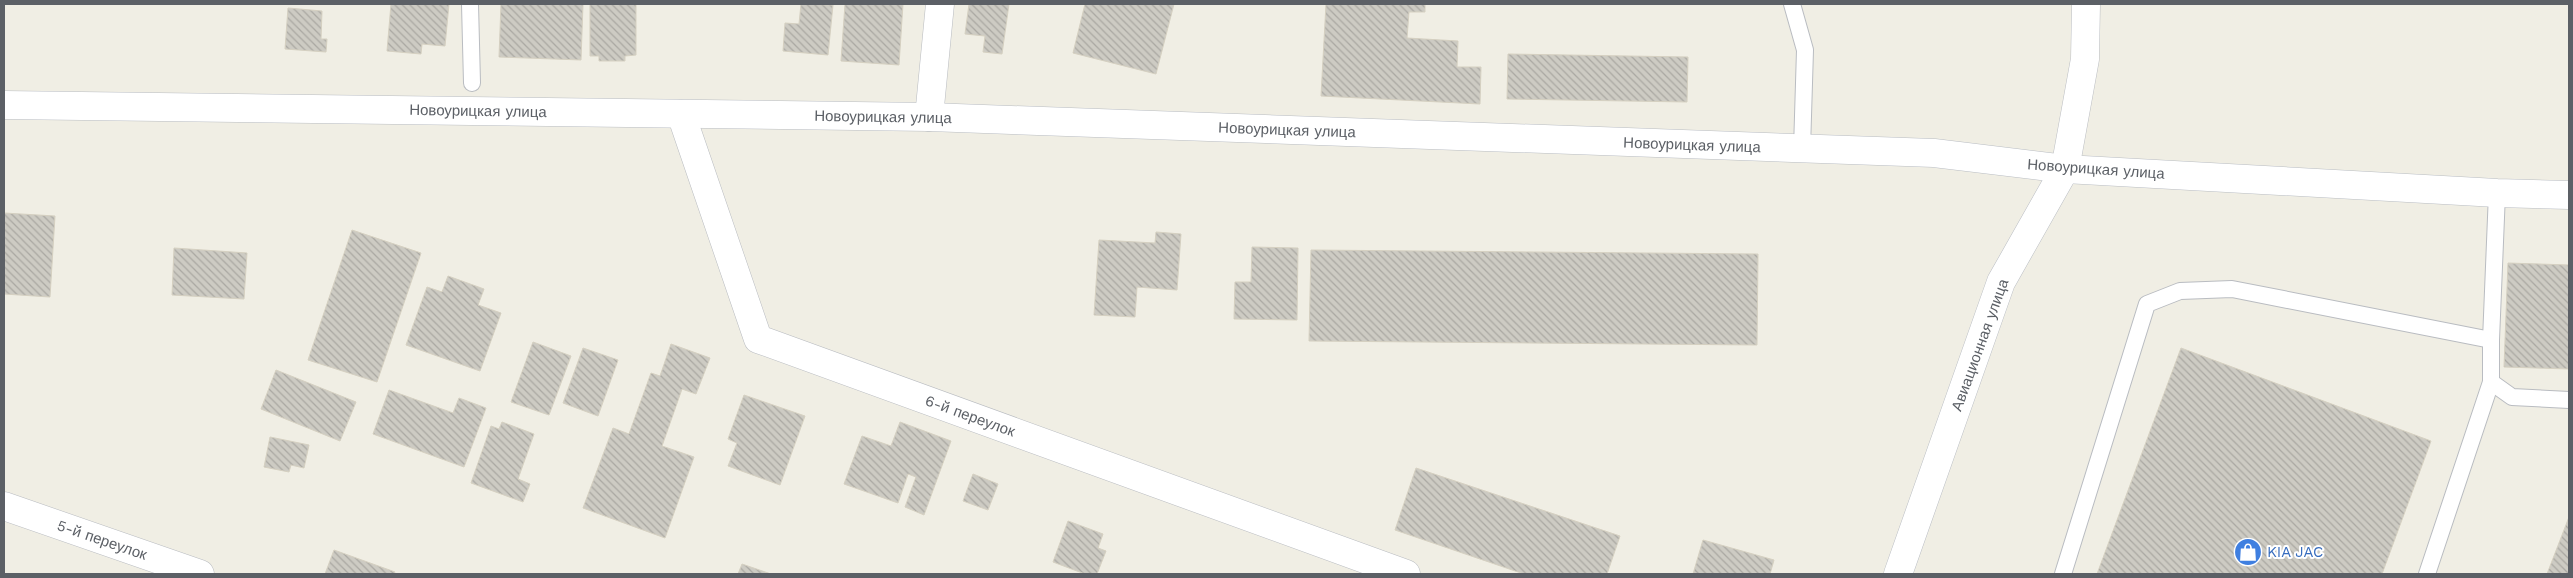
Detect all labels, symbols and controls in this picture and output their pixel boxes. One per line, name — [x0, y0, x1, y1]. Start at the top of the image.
street label: Новоурицкая улица — [409, 101, 548, 121]
street label: Новоурицкая улица — [814, 107, 953, 127]
street label: Новоурицкая улица — [1218, 119, 1357, 141]
street label: Новоурицкая улица — [1623, 134, 1762, 156]
street label: Новоурицкая улица — [2027, 155, 2166, 183]
street label: Авиационная улица — [1948, 276, 2013, 414]
street label: 6-й переулок — [923, 391, 1018, 441]
street label: 5-й переулок — [55, 516, 150, 564]
shop icon: KIA JAC — [2233, 537, 2263, 567]
place label: KIA JAC — [2267, 543, 2323, 561]

